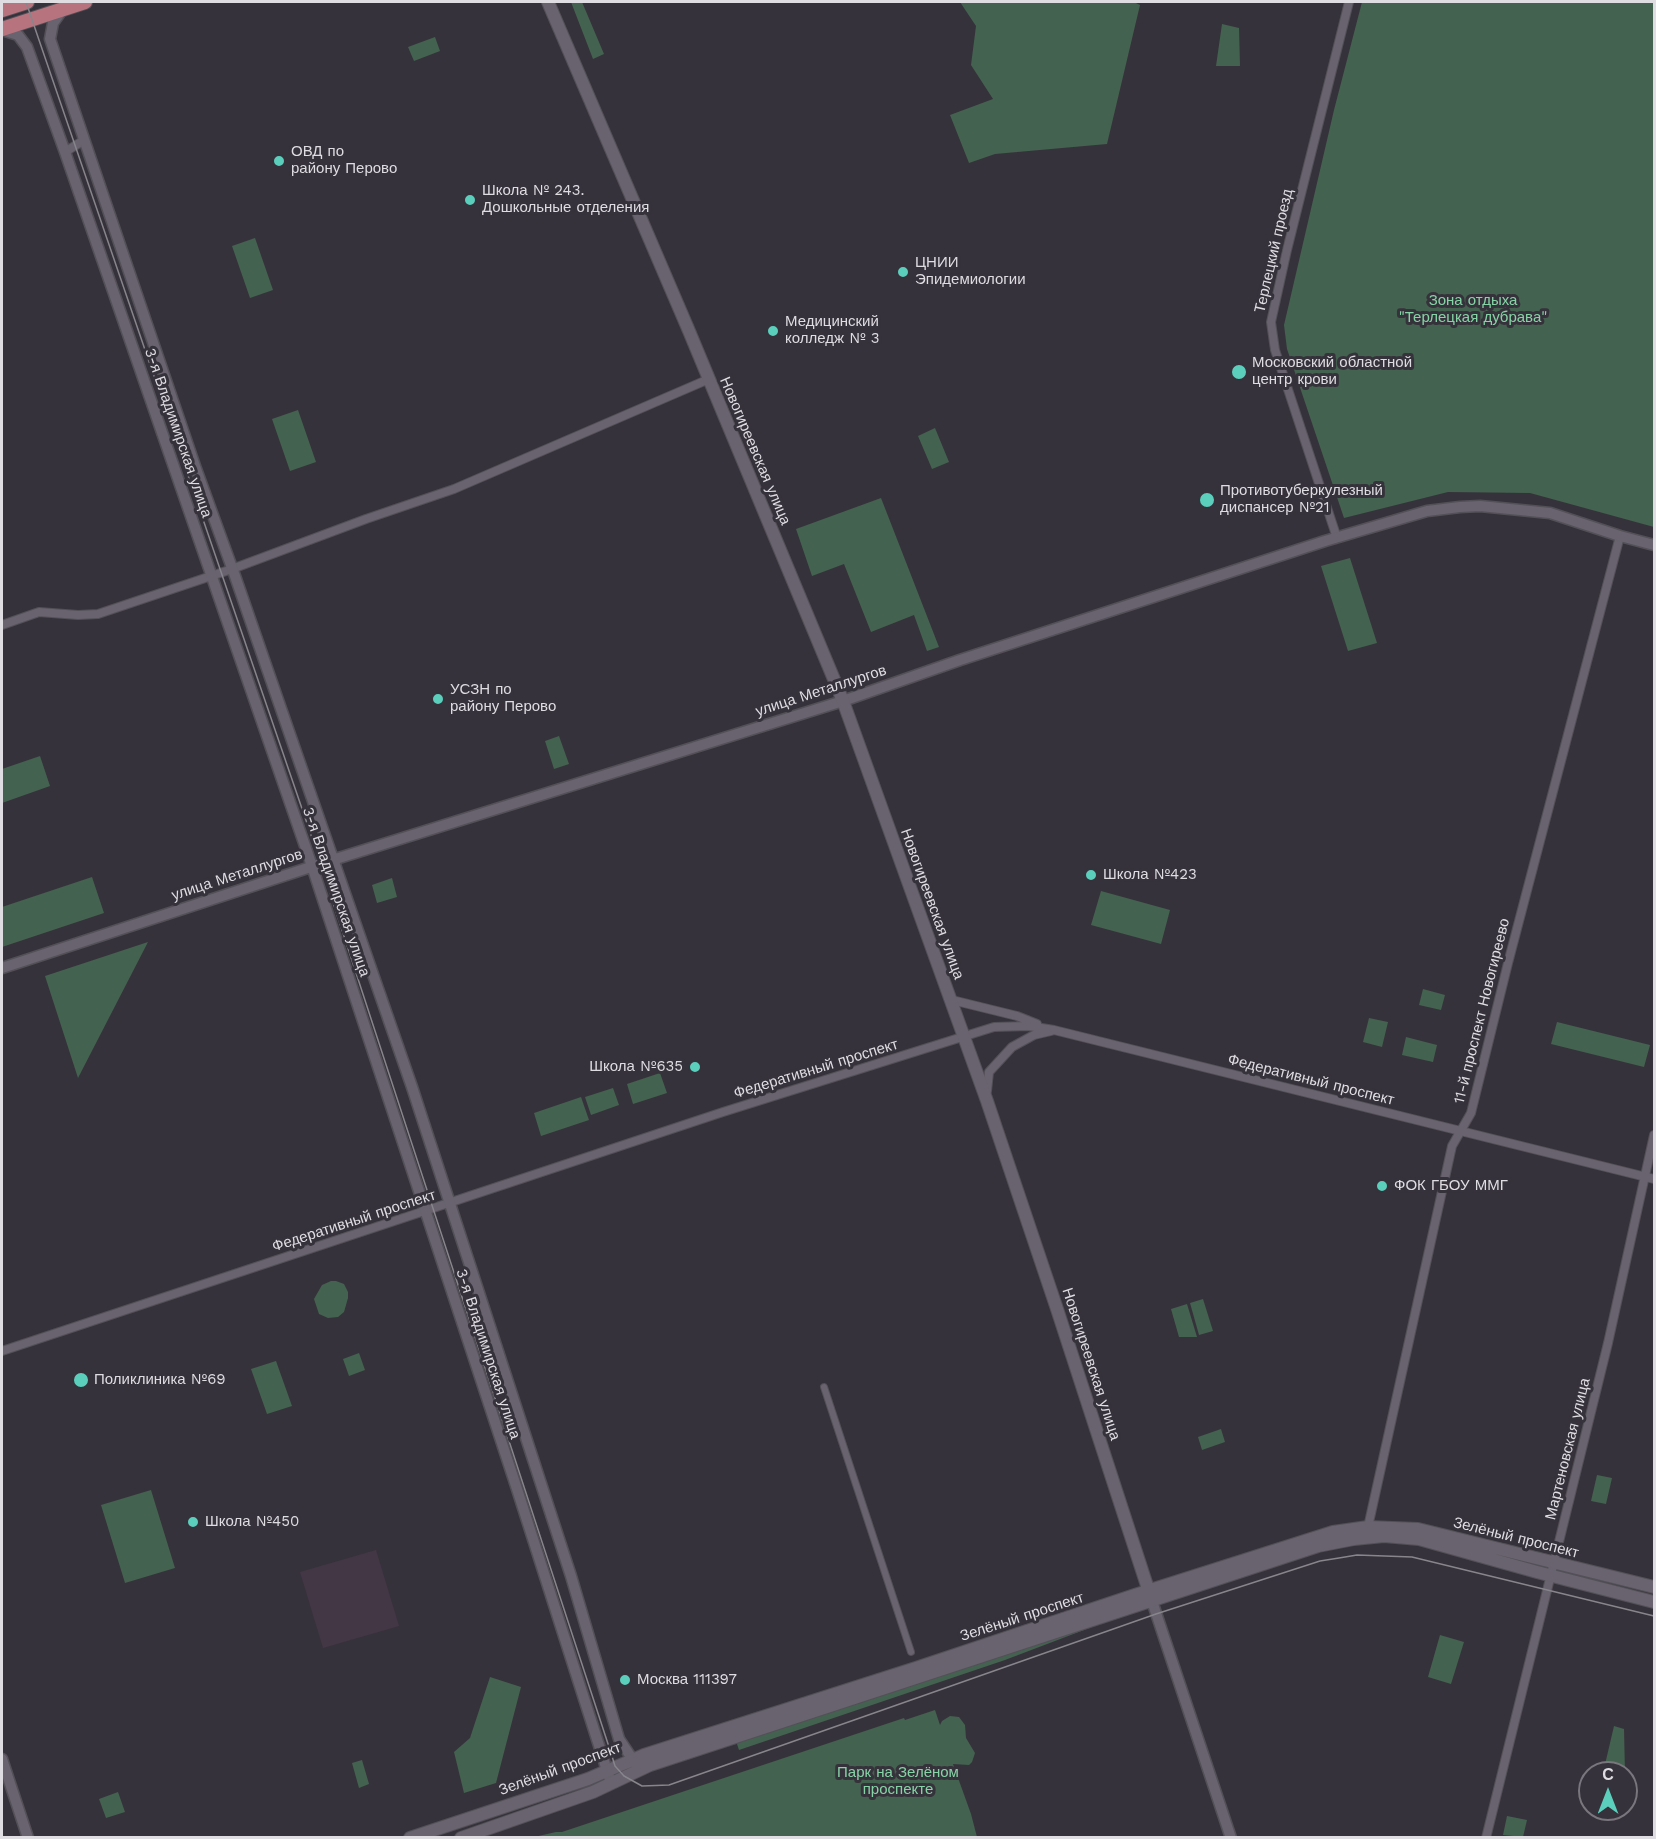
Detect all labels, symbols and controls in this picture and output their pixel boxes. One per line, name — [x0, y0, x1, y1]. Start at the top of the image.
place label: ОВД по району Перово — [291, 143, 397, 178]
marker: ОВД по району Перово — [272, 154, 286, 168]
place label: Школа № 243. Дошкольные отделения — [482, 182, 649, 217]
street label: Терлецкий проезд — [1251, 187, 1297, 315]
marker: Школа № 243. Дошкольные отделения — [463, 193, 477, 207]
place label: ЦНИИ Эпидемиологии — [915, 254, 1026, 289]
marker: ЦНИИ Эпидемиологии — [896, 265, 910, 279]
park label: Зона отдыха "Терлецкая дубрава" — [1399, 292, 1547, 327]
place label: Медицинский колледж № 3 — [785, 313, 879, 348]
marker: Медицинский колледж № 3 — [766, 324, 780, 338]
street label: 3-я Владимирская улица — [140, 346, 216, 520]
place label: Московский областной центр крови — [1252, 354, 1412, 389]
marker: Московский областной центр крови — [1230, 363, 1248, 381]
street label: Новогиреевская улица — [716, 374, 794, 528]
place label: Противотуберкулезный диспансер №21 — [1220, 482, 1383, 517]
marker: Противотуберкулезный диспансер №21 — [1198, 491, 1216, 509]
street label: улица Металлургов — [753, 661, 889, 721]
place label: УСЗН по району Перово — [450, 681, 556, 716]
marker: УСЗН по району Перово — [431, 692, 445, 706]
street label: 3-я Владимирская улица — [298, 805, 374, 979]
street label: Новогиреевская улица — [896, 826, 968, 982]
street label: улица Металлургов — [169, 845, 305, 905]
place label: Школа №423 — [1103, 866, 1197, 884]
marker: Школа №423 — [1084, 868, 1098, 882]
street label: 11-й проспект Новогиреево — [1450, 916, 1514, 1106]
street label: Федеративный проспект — [732, 1035, 900, 1103]
street label: Федеративный проспект — [1226, 1051, 1396, 1109]
place label: Школа №635 — [589, 1058, 683, 1076]
marker: Школа №635 — [688, 1060, 702, 1074]
place label: ФОК ГБОУ ММГ — [1394, 1177, 1508, 1195]
marker: ФОК ГБОУ ММГ — [1375, 1179, 1389, 1193]
street label: Федеративный проспект — [270, 1186, 438, 1256]
street label: 3-я Владимирская улица — [452, 1267, 524, 1441]
street label: Новогиреевская улица — [1058, 1286, 1124, 1442]
marker: Поликлиника №69 — [72, 1371, 90, 1389]
place label: Поликлиника №69 — [94, 1371, 226, 1389]
street label: Мартеновская улица — [1542, 1376, 1594, 1522]
place label: Школа №450 — [205, 1513, 299, 1531]
street label: Зелёный проспект — [1451, 1514, 1581, 1562]
marker: Школа №450 — [186, 1515, 200, 1529]
street label: Зелёный проспект — [958, 1589, 1086, 1645]
place label: Москва 111397 — [637, 1671, 737, 1689]
marker: Москва 111397 — [618, 1673, 632, 1687]
street label: Зелёный проспект — [496, 1738, 624, 1800]
north arrow — [1578, 1761, 1638, 1821]
park label: Парк на Зелёном проспекте — [837, 1764, 959, 1799]
text: С — [1602, 1765, 1614, 1784]

